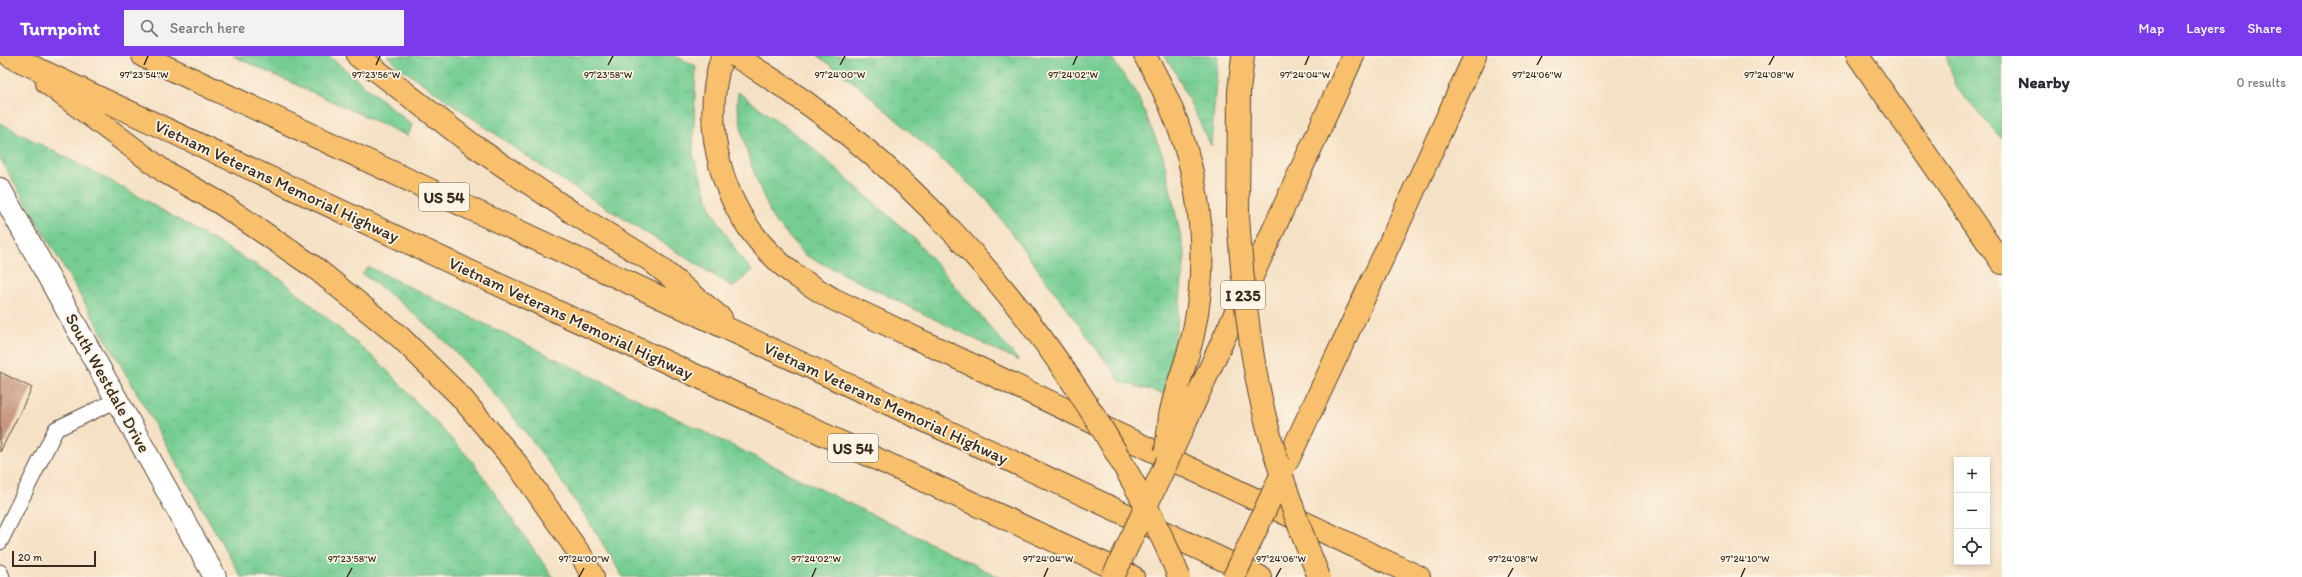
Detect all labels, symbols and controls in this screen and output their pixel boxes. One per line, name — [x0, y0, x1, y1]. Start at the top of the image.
search box — [124, 10, 404, 46]
text: Turnpoint — [20, 17, 100, 40]
icon: search — [138, 17, 160, 39]
text: Search here — [170, 19, 245, 37]
text: Map — [2139, 20, 2164, 37]
text: Layers — [2186, 20, 2225, 37]
text: Share — [2247, 20, 2282, 37]
text: 97°23'54"W — [119, 68, 169, 81]
text: 97°23'56"W — [352, 68, 401, 81]
text: 97°23'58"W — [584, 68, 633, 81]
text: 97°24'00"W — [815, 68, 866, 81]
text: 97°24'02"W — [1048, 68, 1098, 81]
text: 97°24'04"W — [1280, 68, 1331, 81]
text: 97°24'06"W — [1512, 68, 1562, 81]
text: 97°24'08"W — [1744, 68, 1794, 81]
text: Nearby — [2018, 72, 2070, 92]
text: 0 results — [2236, 75, 2286, 90]
street label: Vietnam Veterans Memorial Highway — [152, 115, 402, 247]
road number: US 54 — [419, 183, 469, 211]
street label: Vietnam Veterans Memorial Highway — [446, 252, 696, 384]
road number: I 235 — [1221, 281, 1265, 309]
street label: South Westdale Drive — [61, 310, 155, 456]
street label: Vietnam Veterans Memorial Highway — [761, 337, 1011, 469]
road number: US 54 — [828, 434, 878, 462]
map controls — [1954, 457, 1990, 565]
button: + — [1954, 457, 1990, 493]
button: − — [1954, 493, 1990, 529]
button: locate — [1954, 529, 1990, 565]
scale bar — [12, 549, 96, 568]
text: 20 m — [18, 551, 42, 564]
text: 97°23'58"W — [328, 552, 377, 565]
text: 97°24'00"W — [559, 552, 610, 565]
text: 97°24'02"W — [791, 552, 841, 565]
text: 97°24'04"W — [1023, 552, 1074, 565]
text: 97°24'06"W — [1256, 552, 1306, 565]
text: 97°24'08"W — [1488, 552, 1538, 565]
text: 97°24'10"W — [1720, 552, 1770, 565]

